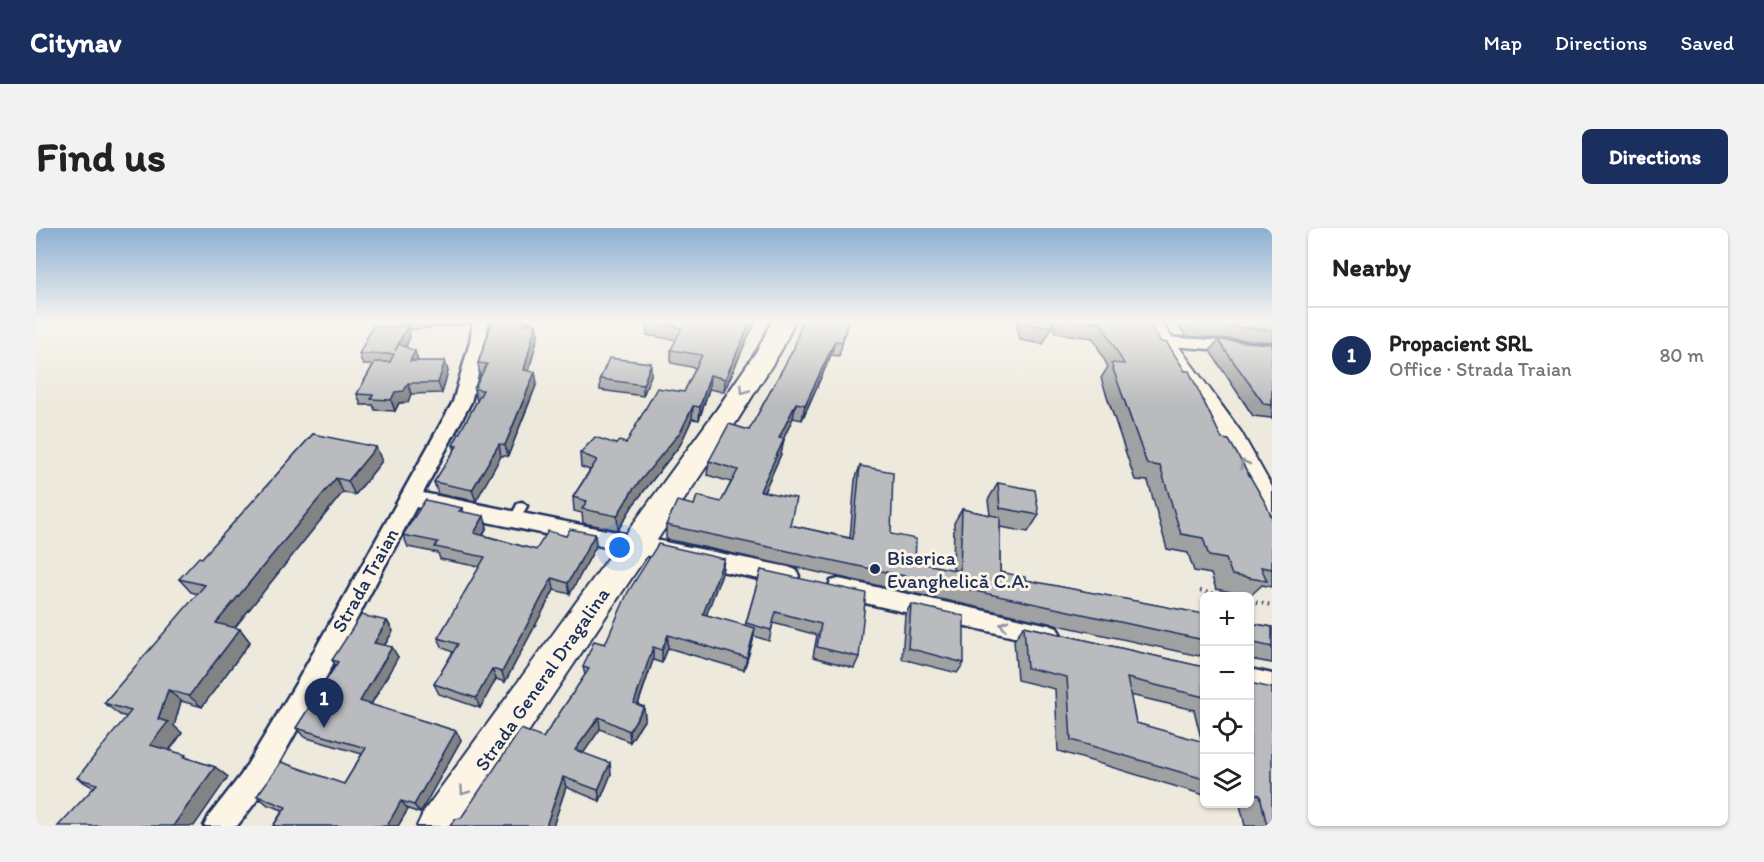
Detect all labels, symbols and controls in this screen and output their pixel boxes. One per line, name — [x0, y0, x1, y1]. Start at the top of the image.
text: Citynav — [30, 25, 121, 59]
text: Map — [1484, 30, 1522, 55]
text: Directions — [1555, 30, 1647, 55]
text: Saved — [1680, 30, 1734, 55]
button: Directions — [1582, 129, 1728, 184]
text: Find us — [36, 131, 166, 182]
text: Nearby — [1332, 251, 1411, 283]
text: Propacient SRL — [1389, 330, 1532, 357]
text: 1 — [1347, 343, 1356, 367]
text: 80 m — [1659, 343, 1704, 367]
text: Office · Strada Traian — [1389, 357, 1572, 381]
one-way arrow — [740, 383, 751, 394]
one-way arrow — [1240, 459, 1251, 470]
street label: Strada Traian — [326, 523, 404, 636]
your location — [605, 533, 634, 562]
place label: Biserica Evanghelică C.A. — [887, 546, 1029, 593]
marker: Biserica Evanghelică C.A. — [868, 562, 882, 576]
street label: Strada General Dragalina — [470, 582, 615, 775]
map controls — [1200, 592, 1254, 808]
button: + — [1200, 592, 1254, 646]
one-way arrow — [999, 619, 1009, 632]
button: − — [1200, 646, 1254, 700]
pin: 1 — [304, 678, 344, 728]
button: locate — [1200, 700, 1254, 754]
button: layers — [1200, 754, 1254, 808]
one-way arrow — [460, 784, 471, 795]

